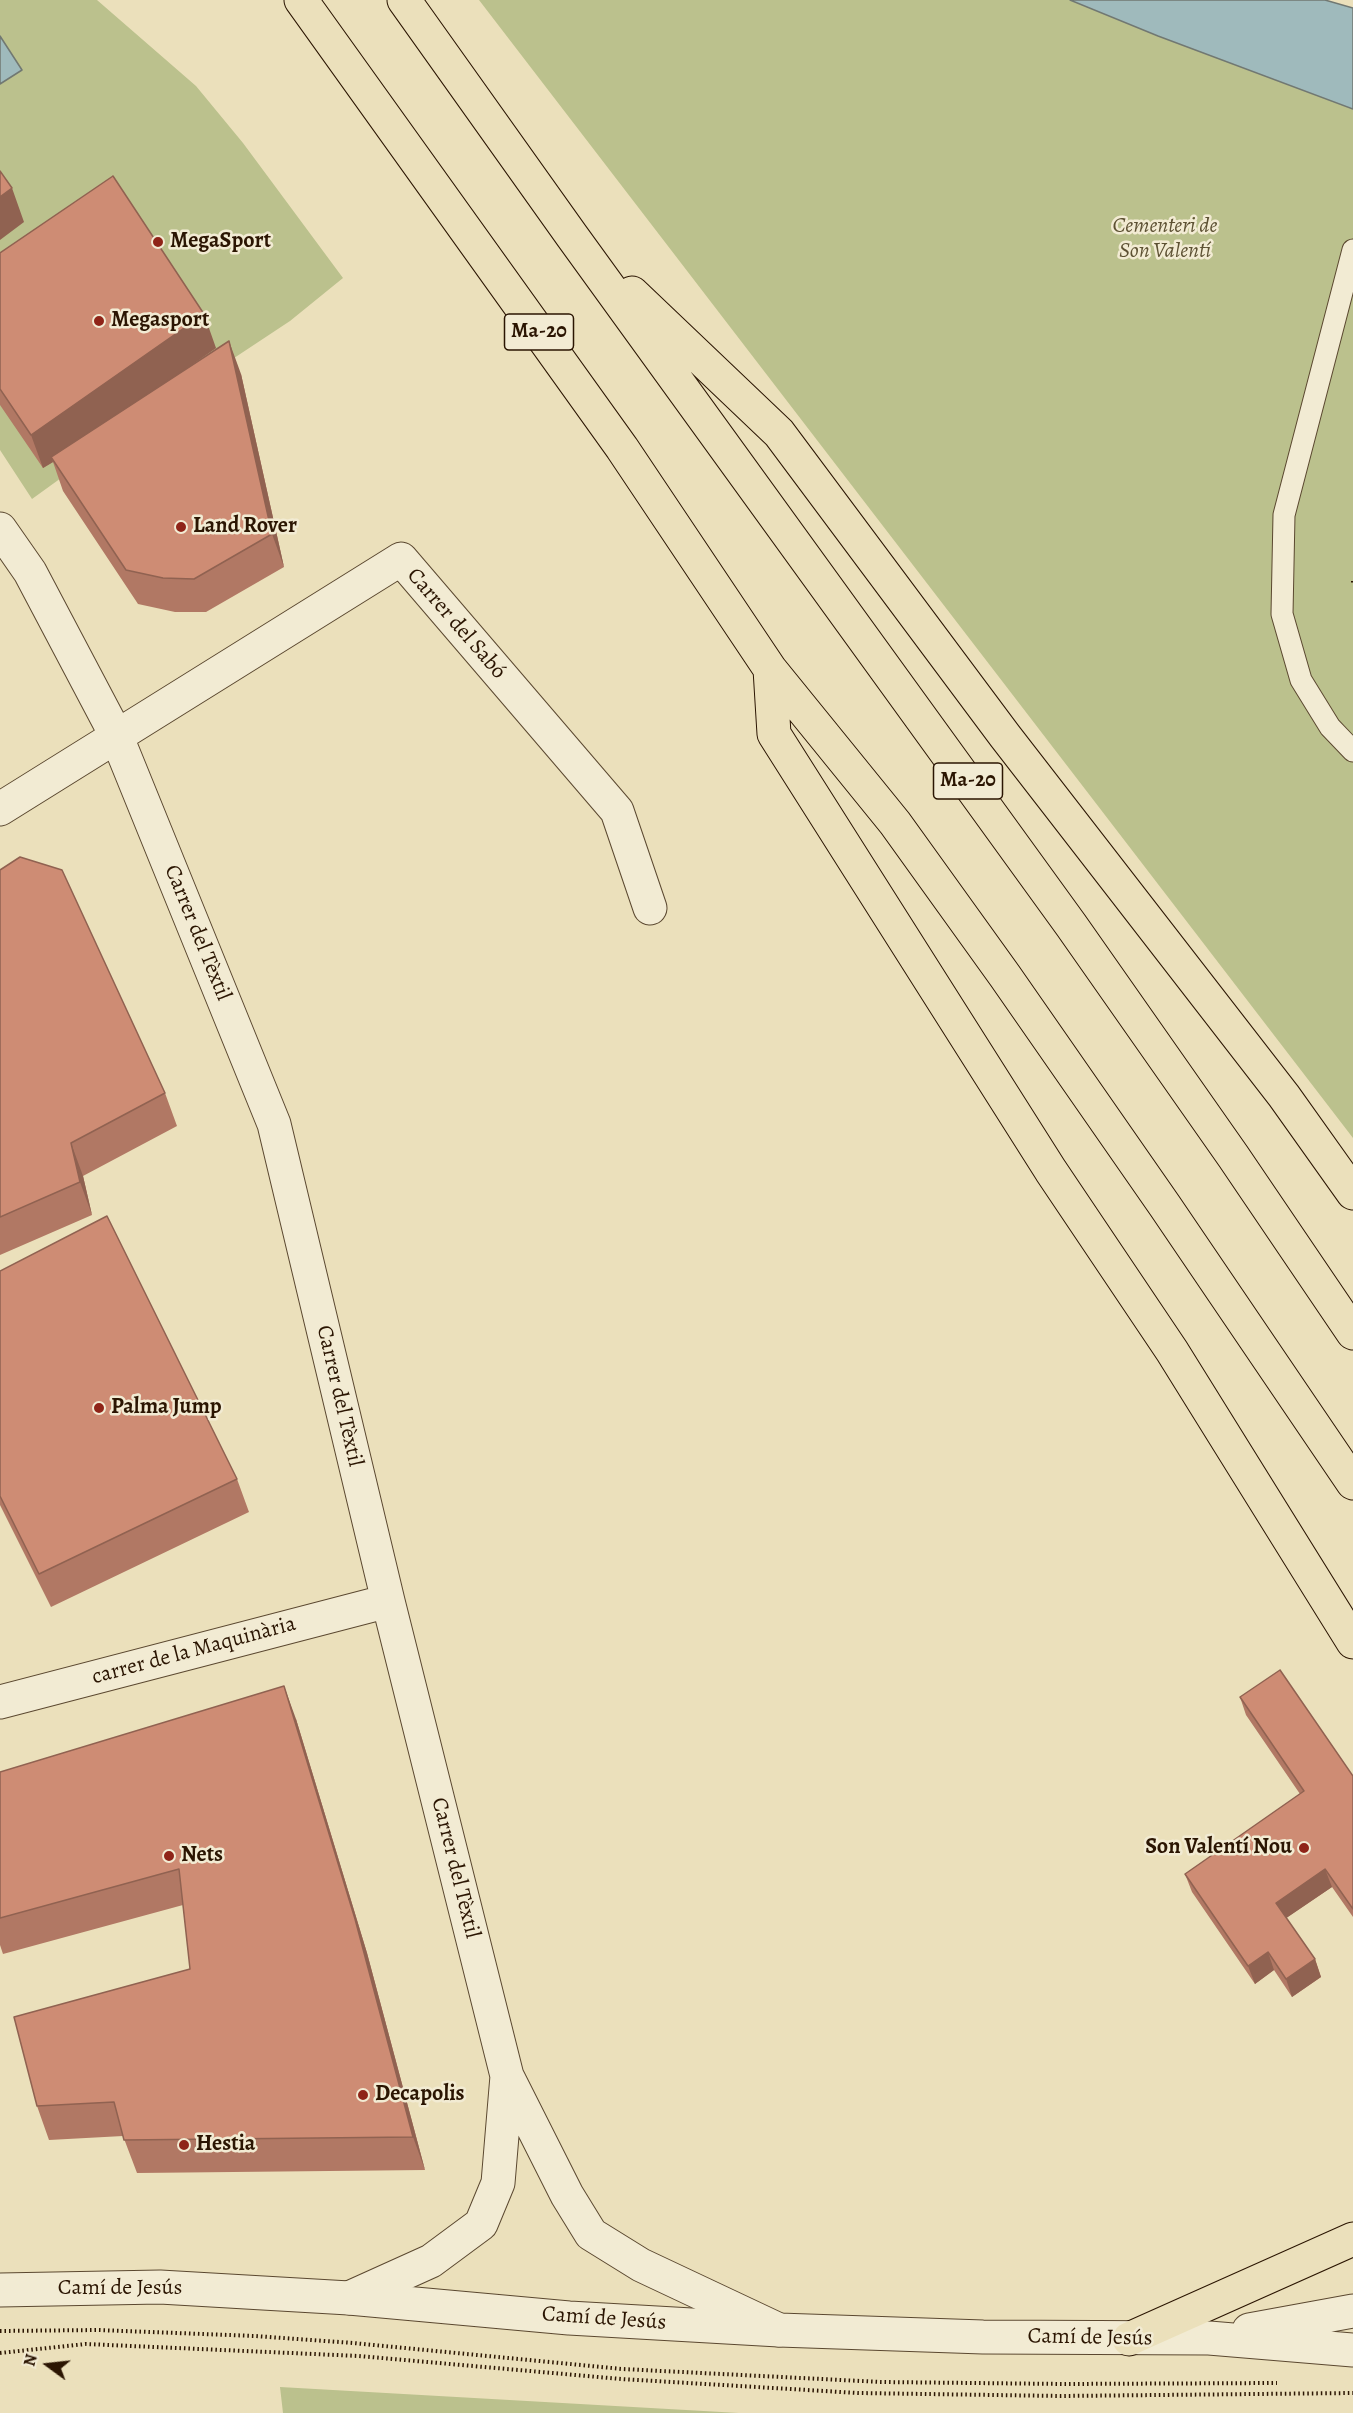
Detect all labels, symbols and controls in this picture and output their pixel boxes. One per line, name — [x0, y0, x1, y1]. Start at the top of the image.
park label: Cementeri de Son Valentí — [1113, 214, 1217, 266]
place label: MegaSport — [170, 229, 271, 255]
marker: MegaSport — [151, 235, 165, 249]
place label: Megasport — [111, 308, 209, 334]
marker: Megasport — [92, 314, 106, 328]
road number: Ma-20 — [504, 314, 574, 350]
place label: Land Rover — [193, 514, 297, 540]
marker: Land Rover — [174, 520, 188, 534]
street label: Carrer del Sabó — [401, 563, 511, 685]
road number: Ma-20 — [934, 763, 1002, 799]
street label: Carrer del Tèxtil — [158, 861, 236, 1005]
street label: Carrer del Tèxtil — [310, 1323, 368, 1469]
place label: Palma Jump — [111, 1395, 222, 1421]
marker: Palma Jump — [92, 1401, 106, 1415]
street label: carrer de la Maquinària — [89, 1611, 299, 1691]
street label: Carrer del Tèxtil — [425, 1795, 485, 1941]
place label: Son Valentí Nou — [1145, 1835, 1292, 1861]
marker: Son Valentí Nou — [1297, 1841, 1311, 1855]
place label: Nets — [181, 1843, 223, 1869]
marker: Nets — [162, 1849, 176, 1863]
place label: Decapolis — [375, 2082, 465, 2108]
marker: Decapolis — [356, 2088, 370, 2102]
place label: Hestia — [196, 2132, 255, 2158]
marker: Hestia — [177, 2138, 191, 2152]
street label: Camí de Jesús — [58, 2276, 182, 2302]
street label: Camí de Jesús — [541, 2301, 667, 2337]
street label: Camí de Jesús — [1027, 2324, 1153, 2352]
north arrow — [18, 2335, 78, 2395]
text: N — [18, 2352, 43, 2369]

